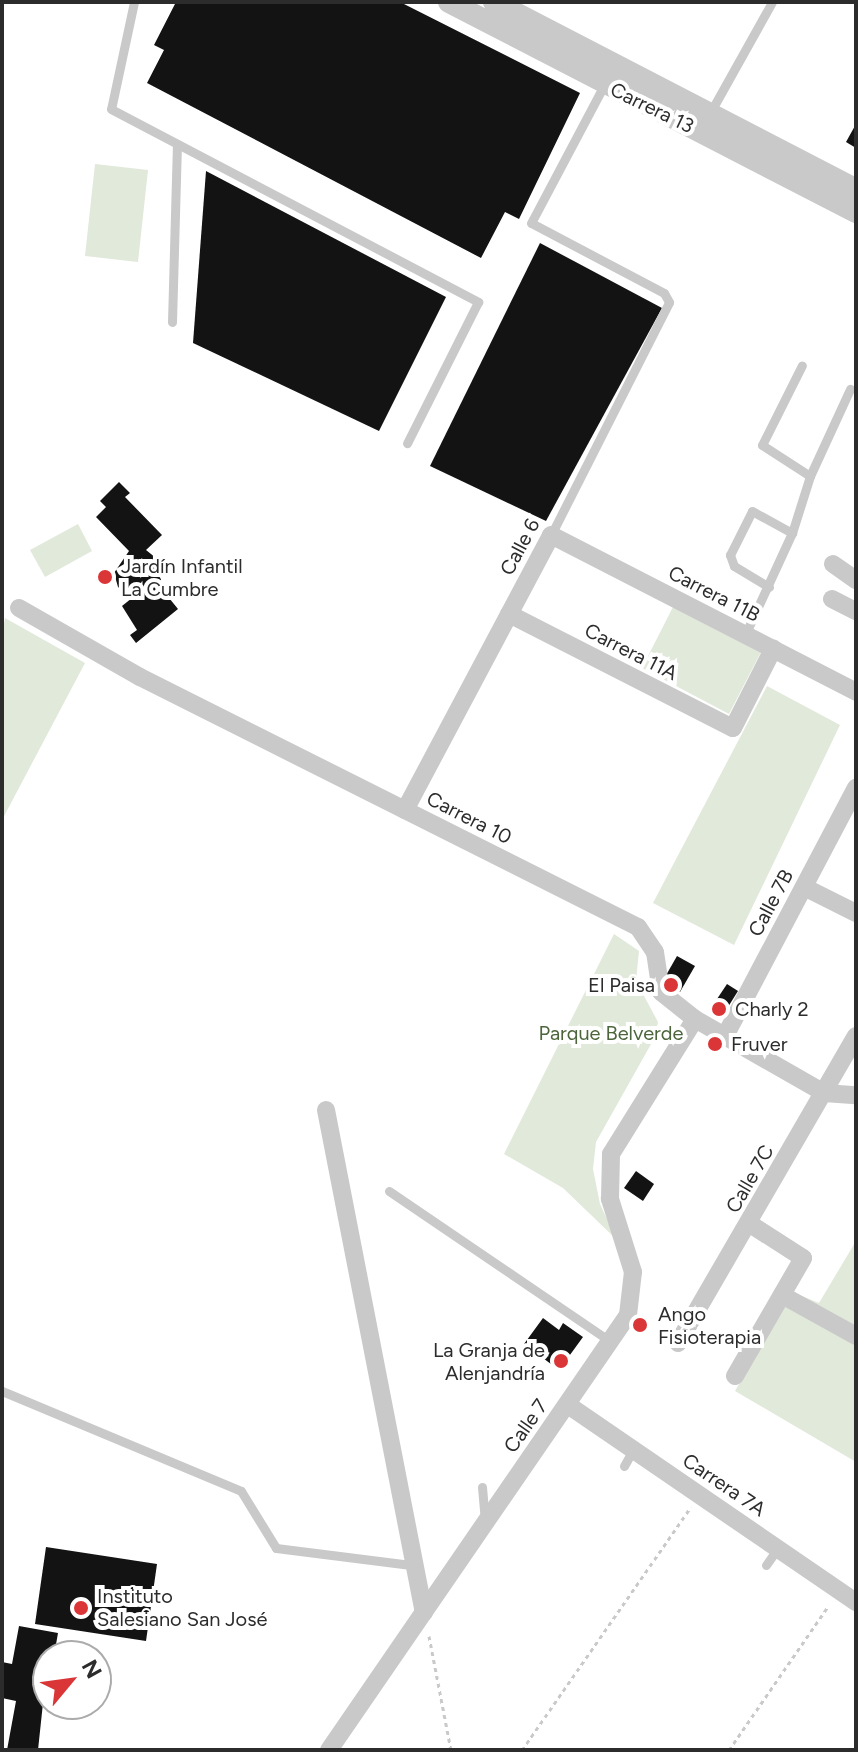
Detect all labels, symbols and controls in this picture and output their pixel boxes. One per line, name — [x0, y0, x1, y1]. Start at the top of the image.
street label: Carrera 13 — [606, 77, 698, 139]
street label: Calle 6 — [495, 515, 545, 579]
place label: Jardín Infantil La Cumbre — [121, 554, 243, 601]
street label: Carrera 11B — [664, 561, 764, 627]
marker: Jardín Infantil La Cumbre — [96, 568, 114, 586]
street label: Carrera 11A — [581, 618, 681, 686]
street label: Carrera 10 — [423, 786, 515, 850]
street label: Calle 7B — [743, 865, 799, 941]
place label: El Paisa — [588, 973, 655, 997]
marker: El Paisa — [662, 976, 680, 994]
place label: Charly 2 — [735, 997, 809, 1021]
marker: Charly 2 — [710, 1000, 728, 1018]
park label: Parque Belverde — [539, 1021, 683, 1045]
place label: Fruver — [731, 1032, 787, 1056]
marker: Fruver — [706, 1035, 724, 1053]
street label: Calle 7C — [721, 1141, 779, 1217]
place label: Ango Fisioterapia — [658, 1302, 761, 1349]
marker: Ango Fisioterapia — [629, 1314, 651, 1336]
place label: La Granja de Alenjandría — [433, 1338, 545, 1385]
marker: La Granja de Alenjandría — [552, 1352, 570, 1370]
street label: Calle 7 — [499, 1395, 553, 1457]
street label: Carrera 7A — [678, 1448, 770, 1522]
place label: Instituto Salesiano San José — [97, 1584, 267, 1631]
marker: Instituto Salesiano San José — [72, 1599, 90, 1617]
north arrow — [32, 1640, 112, 1720]
text: N — [76, 1655, 108, 1683]

